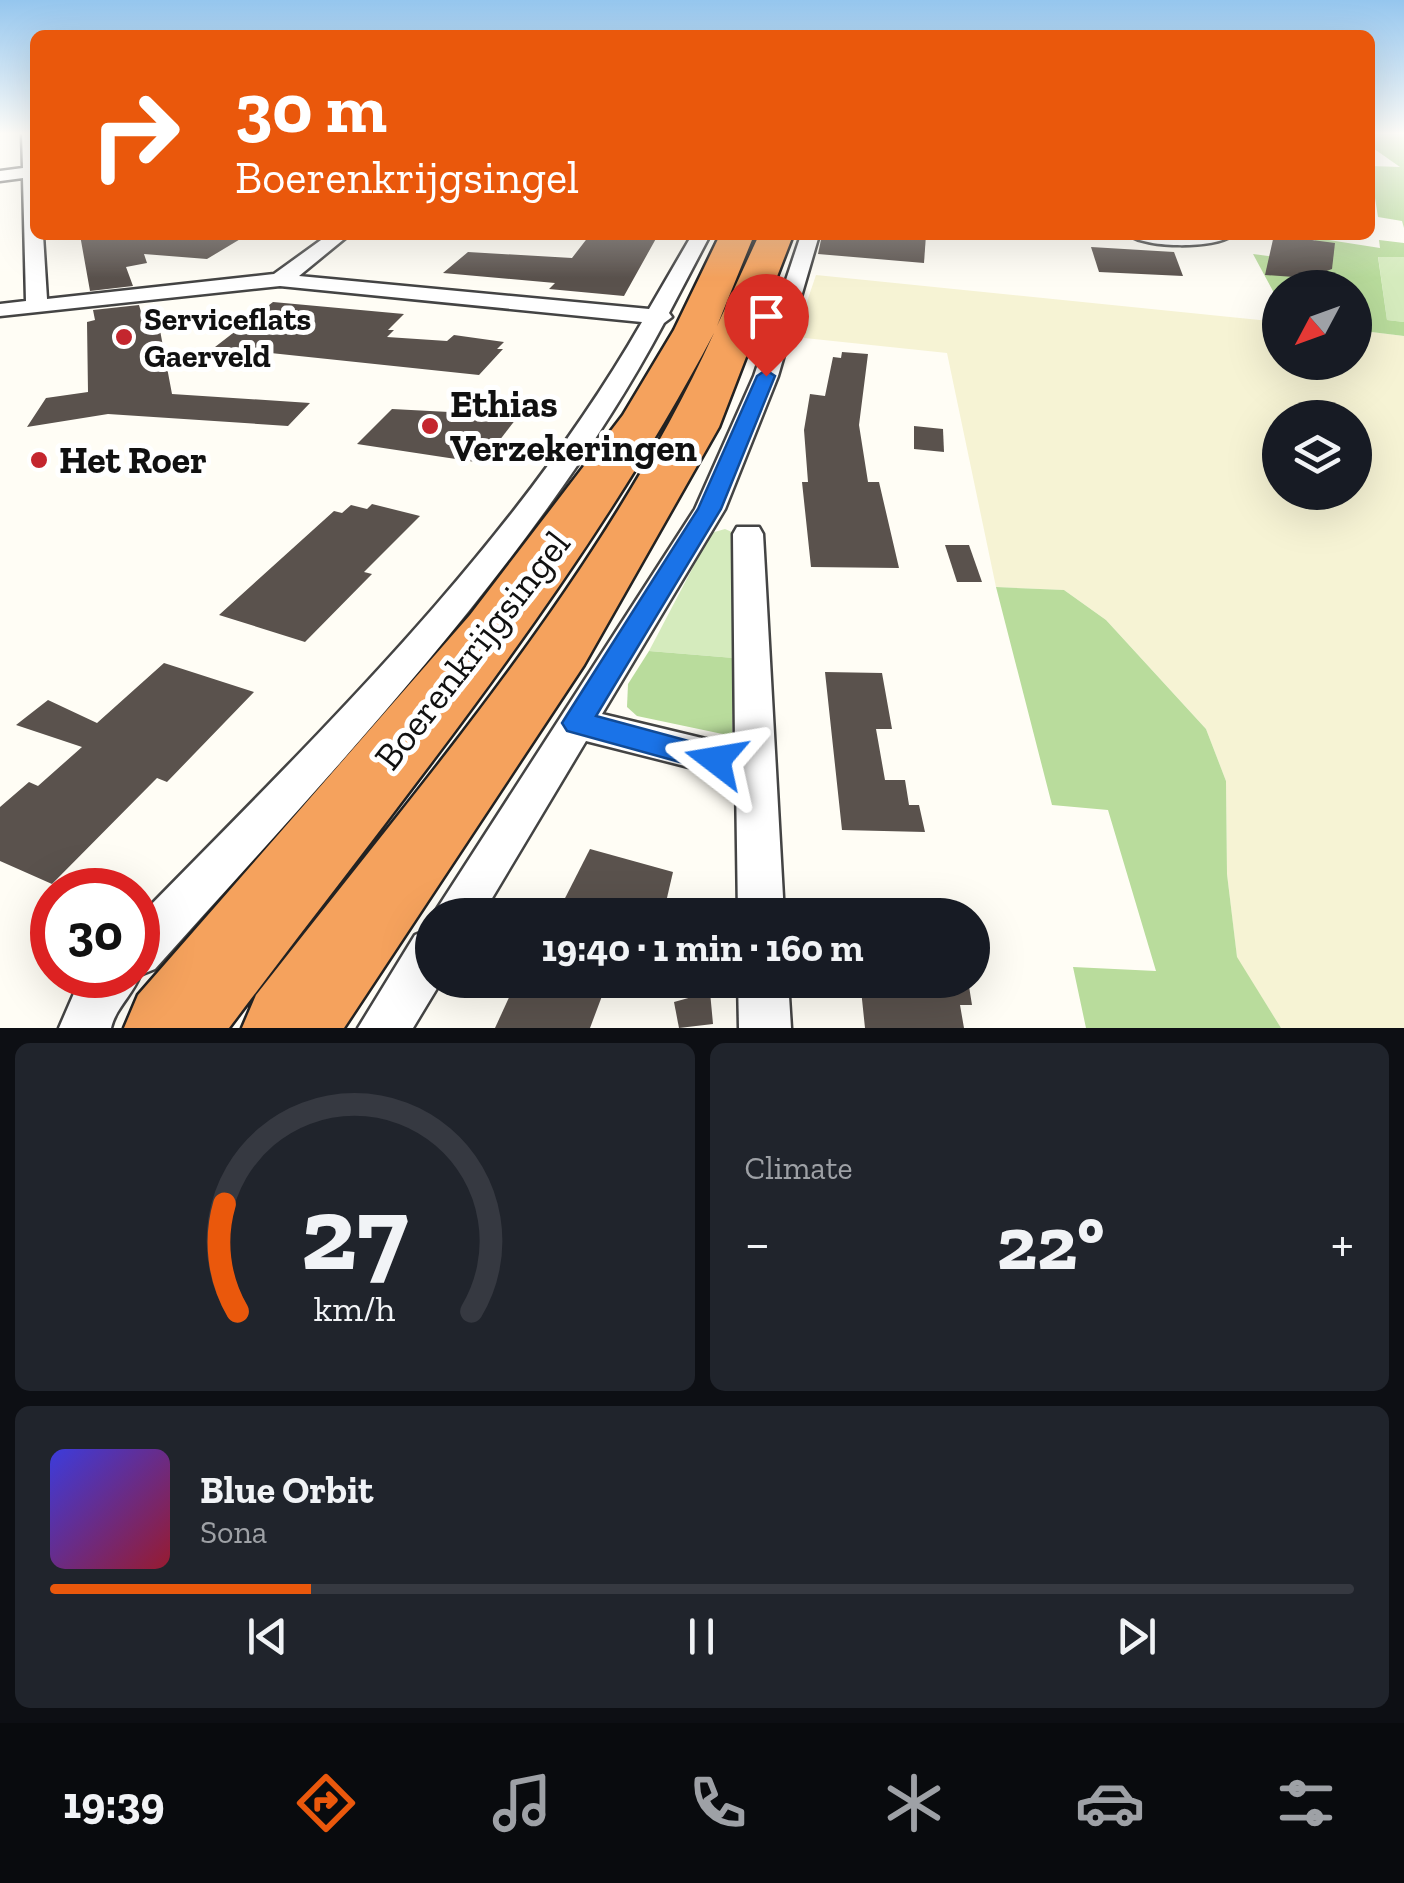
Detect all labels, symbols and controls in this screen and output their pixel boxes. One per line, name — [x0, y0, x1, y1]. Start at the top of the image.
text: 30 m — [235, 66, 387, 150]
icon: right — [70, 70, 200, 200]
text: Boerenkrijgsingel — [235, 151, 579, 205]
north arrow — [1262, 270, 1372, 380]
map controls — [1262, 270, 1372, 510]
pin — [724, 274, 809, 377]
icon: arrive — [739, 289, 794, 344]
place label: Serviceflats Gaerveld — [144, 300, 311, 375]
marker: Serviceflats Gaerveld — [113, 326, 135, 348]
place label: Ethias Verzekeringen — [450, 381, 698, 471]
button: layers — [1262, 400, 1372, 510]
marker: Ethias Verzekeringen — [419, 415, 441, 437]
place label: Het Roer — [59, 437, 207, 483]
marker: Het Roer — [28, 449, 50, 471]
street label: Boerenkrijgsingel — [364, 521, 580, 779]
position arrow — [664, 708, 768, 812]
speed limit sign: 30 — [30, 868, 160, 998]
text: 19:40 · 1 min · 160 m — [541, 925, 864, 971]
text: Climate — [745, 1149, 853, 1187]
text: 27 — [301, 1171, 408, 1296]
text: 22° — [997, 1198, 1104, 1288]
text: − — [745, 1210, 770, 1276]
text: + — [1331, 1210, 1354, 1276]
text: km/h — [314, 1287, 396, 1330]
text: Blue Orbit — [200, 1467, 373, 1513]
text: Sona — [200, 1513, 267, 1551]
icon: previous — [240, 1609, 295, 1664]
icon: pause — [674, 1609, 729, 1664]
icon: next — [1109, 1609, 1164, 1664]
icon: directions — [291, 1768, 361, 1838]
icon: music — [487, 1768, 557, 1838]
icon: phone — [683, 1768, 753, 1838]
icon: climate — [879, 1768, 949, 1838]
icon: car — [1075, 1768, 1145, 1838]
icon: filters — [1271, 1768, 1341, 1838]
text: 19:39 — [63, 1776, 165, 1830]

